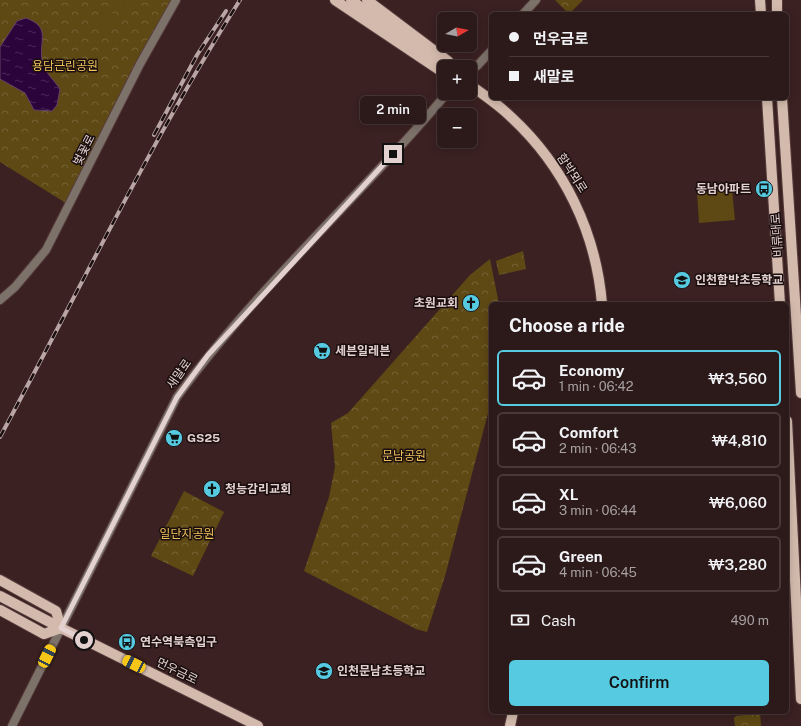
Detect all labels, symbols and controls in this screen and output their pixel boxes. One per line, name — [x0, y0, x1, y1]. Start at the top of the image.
north arrow — [437, 12, 477, 52]
map controls — [437, 12, 477, 148]
text: 먼우금로 — [533, 30, 588, 47]
park label: 용담근린공원 — [32, 59, 98, 73]
button: + — [437, 60, 477, 100]
text: 새말로 — [533, 68, 574, 85]
callout: 2 min — [360, 96, 426, 124]
text: 2 min — [376, 102, 410, 117]
button: − — [437, 108, 477, 148]
street label: 벚꽃로 — [70, 132, 98, 168]
route end — [384, 145, 402, 163]
street label: 함박뫼로 — [554, 151, 590, 195]
bus stop icon: 동남아파트 — [754, 179, 774, 199]
place label: 동남아파트 — [696, 182, 751, 196]
street label: 비류대로 — [768, 212, 786, 258]
school or university icon: 인천함박초등학교 — [672, 270, 692, 290]
place label: 인천함박초등학교 — [695, 273, 783, 287]
church icon: 초원교회 — [461, 293, 481, 313]
place label: 초원교회 — [414, 296, 458, 310]
text: Choose a ride — [509, 315, 625, 336]
supermarket icon: 세븐일레븐 — [312, 341, 332, 361]
place label: 세븐일레븐 — [335, 344, 390, 358]
street label: 새말로 — [164, 356, 194, 392]
icon: car — [511, 360, 547, 396]
text: Economy — [559, 362, 624, 379]
text: ₩3,560 — [708, 370, 767, 387]
text: 1 min · 06:42 — [559, 379, 633, 394]
icon: car — [511, 422, 547, 458]
text: Comfort — [559, 424, 619, 441]
supermarket icon: GS25 — [164, 428, 184, 448]
place label: GS25 — [187, 431, 220, 445]
text: ₩4,810 — [712, 432, 767, 449]
text: 2 min · 06:43 — [559, 441, 636, 456]
park label: 문남공원 — [382, 449, 426, 463]
church icon: 청능감리교회 — [202, 479, 222, 499]
place label: 청능감리교회 — [225, 482, 291, 496]
icon: car — [511, 484, 547, 520]
text: XL — [559, 486, 578, 503]
text: ₩6,060 — [709, 494, 767, 511]
text: 3 min · 06:44 — [559, 503, 637, 518]
park label: 일단지공원 — [159, 527, 215, 541]
icon: car — [511, 546, 547, 582]
text: Green — [559, 548, 603, 565]
text: ₩3,280 — [708, 556, 767, 573]
text: 4 min · 06:45 — [559, 565, 637, 580]
icon: cash — [509, 609, 531, 631]
text: Cash — [541, 612, 576, 629]
text: 490 m — [730, 613, 769, 628]
route start — [75, 631, 93, 649]
bus stop icon: 연수역북측입구 — [117, 632, 137, 652]
place label: 연수역북측입구 — [140, 635, 217, 649]
car — [36, 643, 58, 669]
car — [121, 653, 147, 675]
street label: 먼우금로 — [154, 655, 200, 687]
button: Confirm — [509, 660, 769, 706]
school or university icon: 인천문남초등학교 — [314, 661, 334, 681]
place label: 인천문남초등학교 — [337, 664, 425, 678]

